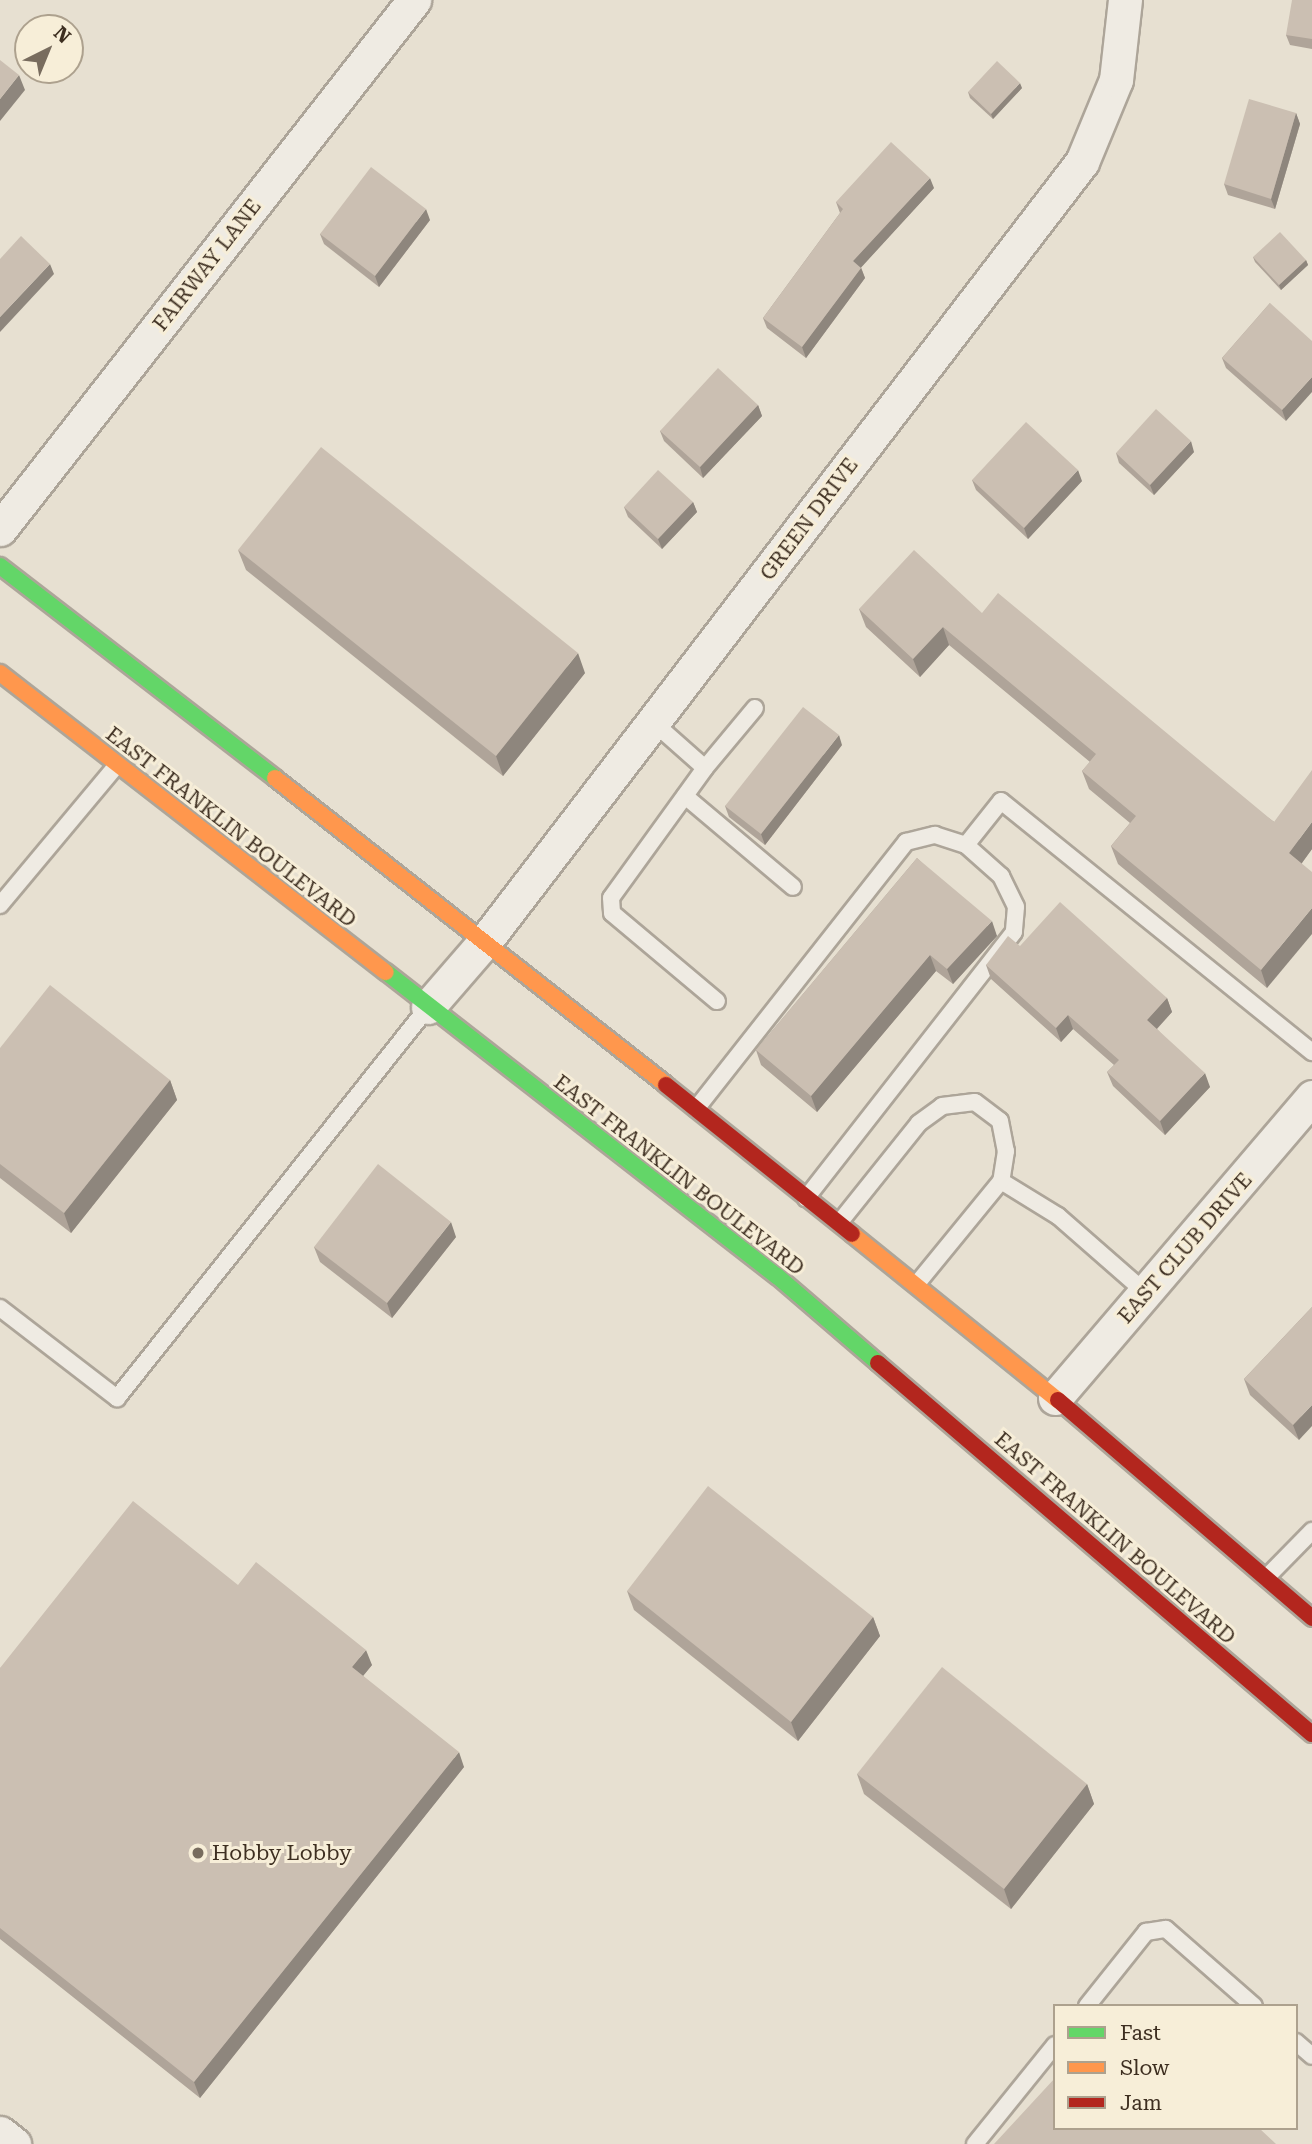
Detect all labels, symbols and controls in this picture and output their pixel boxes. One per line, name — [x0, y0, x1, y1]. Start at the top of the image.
north arrow — [14, 14, 84, 84]
text: N — [49, 21, 75, 48]
street label: FAIRWAY LANE — [148, 194, 266, 336]
street label: GREEN DRIVE — [755, 453, 863, 585]
street label: EAST FRANKLIN BOULEVARD — [101, 721, 361, 933]
street label: EAST FRANKLIN BOULEVARD — [549, 1069, 809, 1281]
street label: EAST CLUB DRIVE — [1113, 1167, 1257, 1329]
street label: EAST FRANKLIN BOULEVARD — [989, 1427, 1241, 1649]
place label: Hobby Lobby — [212, 1840, 352, 1866]
marker: Hobby Lobby — [190, 1845, 206, 1861]
legend — [1053, 2004, 1298, 2130]
text: Fast — [1120, 2021, 1161, 2045]
text: Slow — [1120, 2056, 1169, 2080]
text: Jam — [1120, 2091, 1162, 2115]

